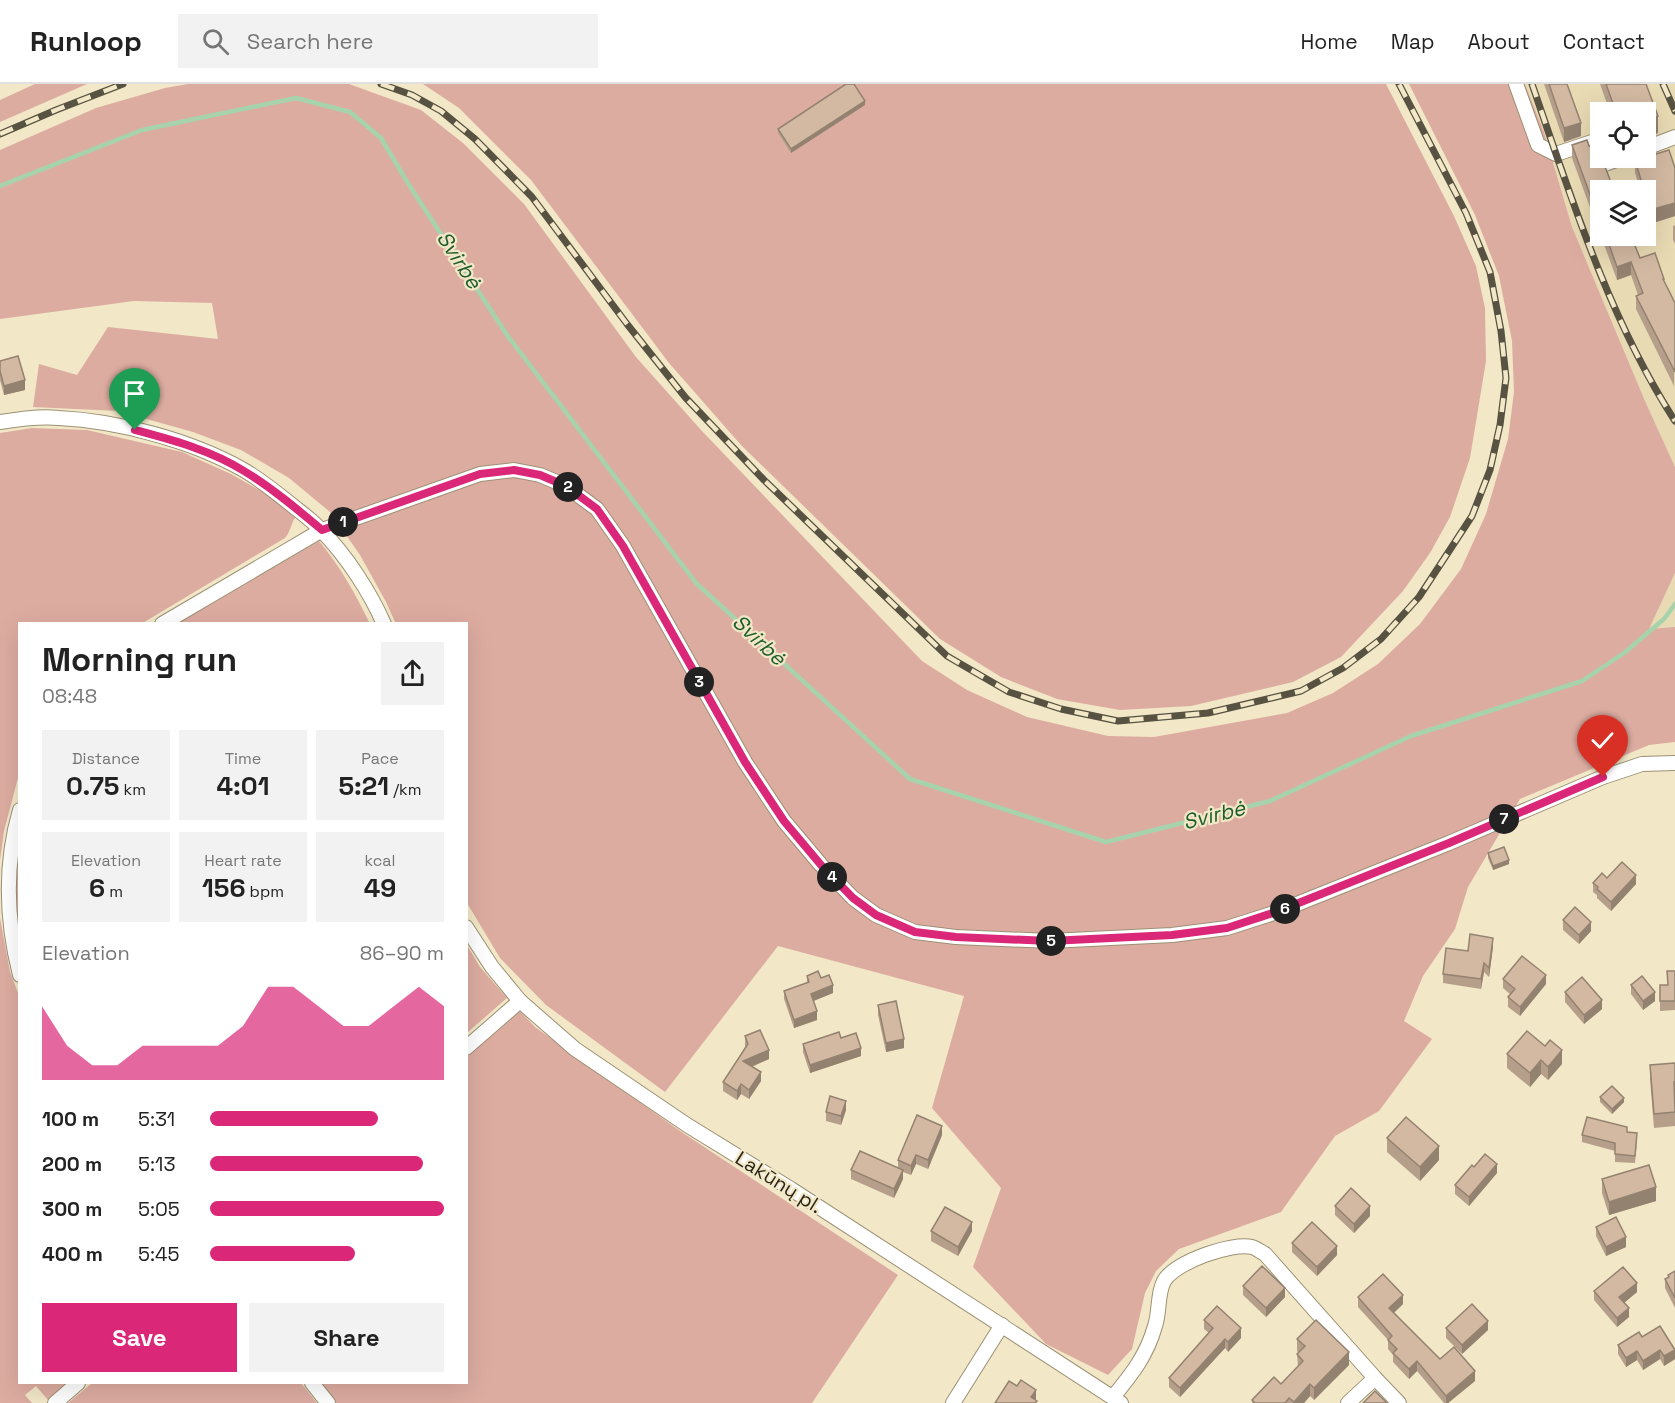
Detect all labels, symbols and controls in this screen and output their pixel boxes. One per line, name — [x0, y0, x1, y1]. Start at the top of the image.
search box — [178, 14, 598, 68]
text: Runloop — [30, 23, 142, 59]
icon: search — [199, 25, 232, 58]
text: Search here — [247, 27, 374, 55]
text: Home — [1300, 28, 1358, 55]
text: Map — [1391, 28, 1435, 55]
text: About — [1468, 28, 1530, 55]
text: Contact — [1563, 28, 1645, 55]
map controls — [1590, 102, 1656, 246]
button: locate — [1590, 102, 1656, 168]
button: layers — [1590, 180, 1656, 246]
water label: Svirbė — [431, 226, 489, 295]
pin — [109, 368, 160, 430]
icon: arrive — [118, 377, 151, 410]
pin: 2 — [553, 472, 583, 502]
text: 2 — [563, 476, 573, 497]
pin: 1 — [328, 507, 358, 537]
text: 1 — [339, 511, 347, 532]
water label: Svirbė — [727, 608, 793, 672]
text: Morning run — [42, 639, 237, 681]
button: share — [381, 642, 444, 705]
pin: 3 — [684, 667, 714, 697]
text: 3 — [694, 671, 704, 692]
text: 08:48 — [42, 683, 97, 709]
pin — [1577, 715, 1628, 777]
icon: check — [1586, 724, 1619, 757]
text: Distance — [72, 748, 140, 769]
text: Time — [225, 748, 261, 769]
text: Pace — [361, 748, 399, 769]
text: 0.75 — [66, 769, 119, 803]
text: 4:01 — [217, 769, 269, 803]
text: 5:21 — [339, 769, 389, 803]
text: km — [119, 779, 146, 800]
text: /km — [389, 779, 421, 800]
water label: Svirbė — [1180, 793, 1249, 835]
pin: 7 — [1489, 804, 1519, 834]
text: 7 — [1500, 808, 1508, 829]
text: Elevation — [71, 850, 141, 871]
text: Heart rate — [204, 850, 282, 871]
text: kcal — [365, 850, 395, 871]
pin: 4 — [817, 862, 847, 892]
text: 4 — [827, 866, 837, 887]
text: 6 — [89, 871, 105, 905]
text: 156 — [202, 871, 245, 905]
text: 49 — [364, 871, 396, 905]
text: m — [105, 881, 123, 902]
text: bpm — [245, 881, 284, 902]
pin: 6 — [1270, 894, 1300, 924]
text: 6 — [1280, 898, 1290, 919]
pin: 5 — [1036, 926, 1066, 956]
text: 5 — [1046, 930, 1056, 951]
text: Elevation — [42, 940, 130, 966]
text: 86–90 m — [360, 940, 444, 966]
text: 100 m — [42, 1106, 99, 1132]
text: 5:31 — [138, 1106, 175, 1132]
street label: Lakūnų pl. — [731, 1145, 827, 1219]
text: 200 m — [42, 1151, 102, 1177]
text: 5:13 — [138, 1151, 175, 1177]
text: 300 m — [42, 1196, 102, 1222]
text: 5:05 — [138, 1196, 180, 1222]
text: 400 m — [42, 1241, 103, 1267]
text: 5:45 — [138, 1241, 180, 1267]
button: Save — [42, 1303, 237, 1372]
button: Share — [249, 1303, 444, 1372]

